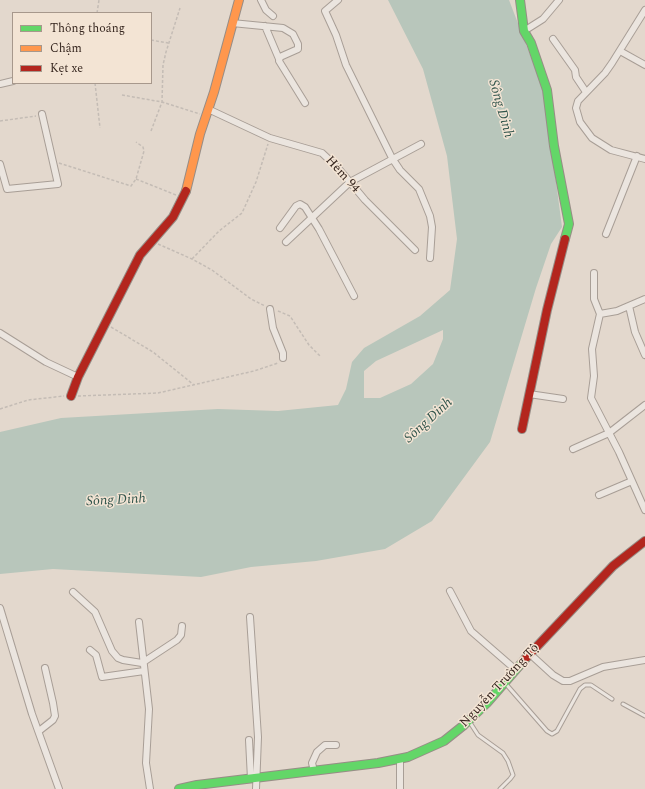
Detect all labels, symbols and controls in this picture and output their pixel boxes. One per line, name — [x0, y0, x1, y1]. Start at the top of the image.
legend — [12, 12, 152, 84]
text: Thông thoáng — [50, 19, 125, 38]
text: Chậm — [50, 39, 82, 58]
text: Kẹt xe — [50, 59, 83, 78]
water label: Sông Dinh — [484, 78, 516, 140]
street label: Hẻm 94 — [321, 153, 363, 197]
water label: Sông Dinh — [401, 395, 457, 447]
water label: Sông Dinh — [86, 491, 146, 511]
street label: Nguyễn Trường Tộ — [457, 641, 543, 731]

